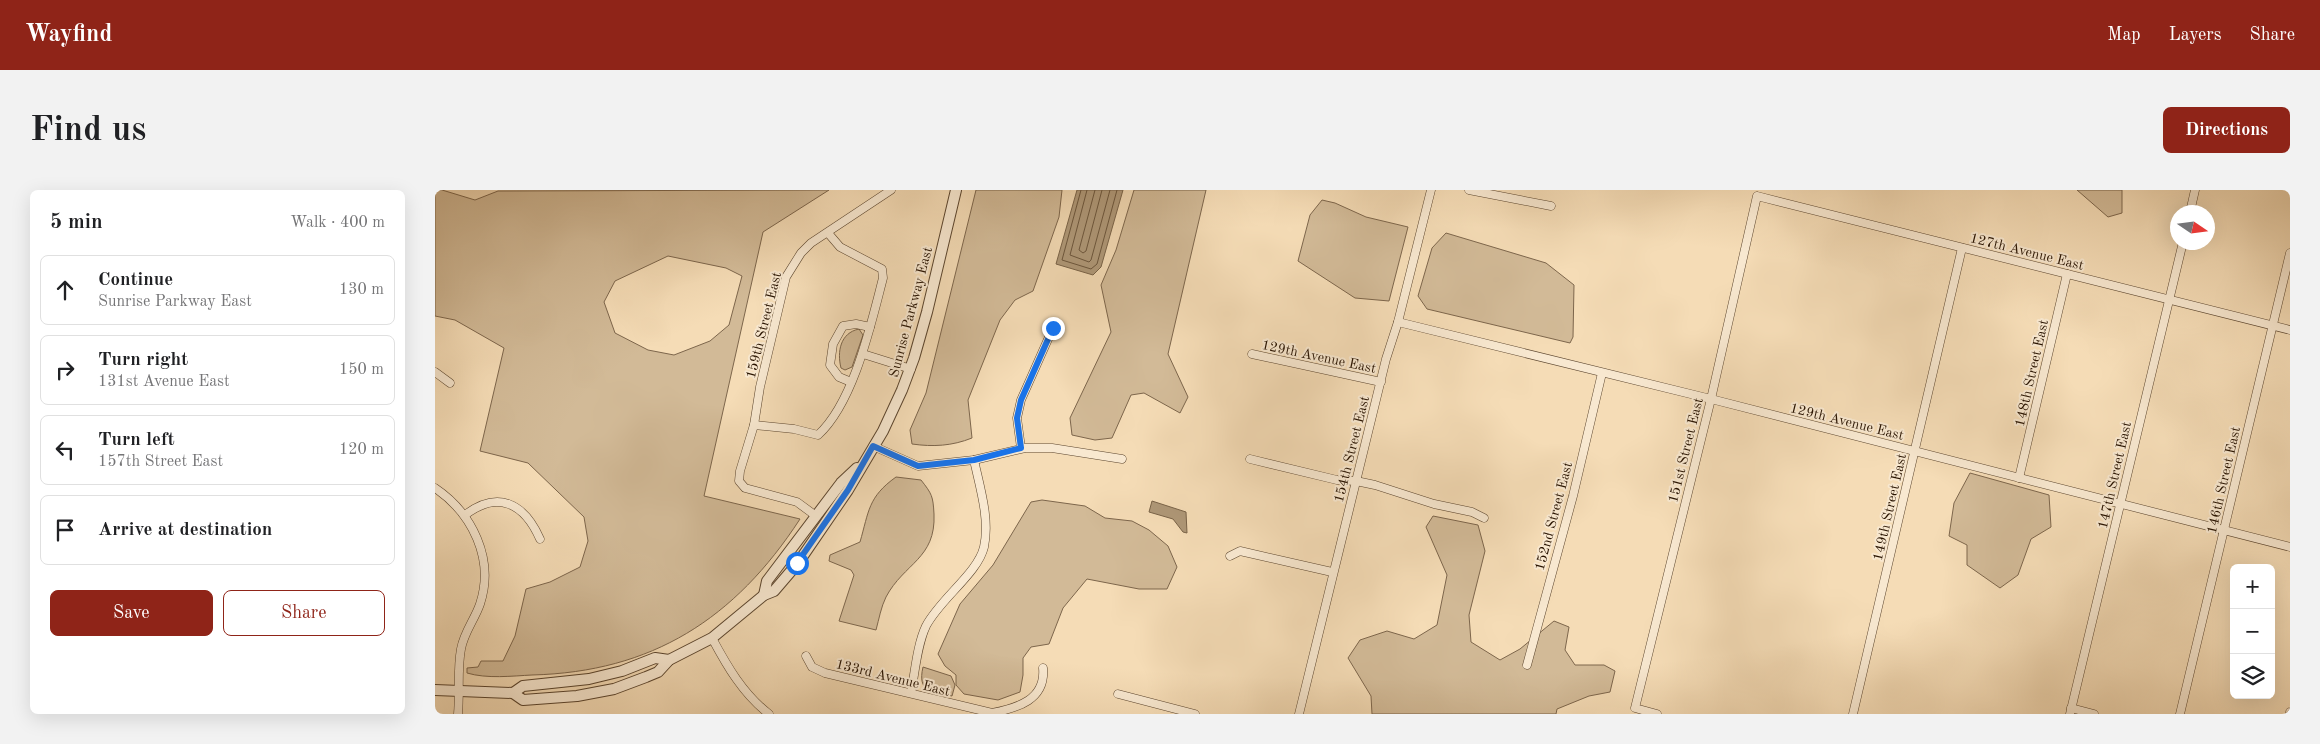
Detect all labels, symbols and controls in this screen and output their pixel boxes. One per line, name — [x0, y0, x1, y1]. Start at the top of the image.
text: Wayfind — [25, 23, 112, 47]
text: Map — [2107, 26, 2141, 44]
text: Layers — [2169, 26, 2221, 44]
text: Share — [2249, 26, 2295, 44]
button: Directions — [2163, 107, 2290, 153]
text: Find us — [30, 113, 146, 148]
north arrow — [2170, 205, 2215, 250]
text: 5 min — [50, 212, 103, 233]
text: Walk · 400 m — [290, 215, 385, 231]
street label: 127th Avenue East — [1968, 231, 2085, 273]
street label: Sunrise Parkway East — [887, 245, 935, 379]
street label: 159th Street East — [744, 270, 784, 380]
text: Continue — [98, 271, 173, 290]
icon: ahead — [51, 276, 79, 304]
text: 130 m — [339, 282, 384, 298]
text: Sunrise Parkway East — [98, 294, 252, 310]
route end — [1042, 317, 1065, 340]
street label: 148th Street East — [2013, 318, 2051, 428]
street label: 129th Avenue East — [1260, 338, 1377, 376]
text: Turn right — [98, 351, 188, 370]
icon: right — [51, 356, 79, 384]
text: 150 m — [339, 362, 384, 378]
text: 131st Avenue East — [98, 374, 230, 390]
street label: 154th Street East — [1332, 394, 1372, 504]
street label: 151st Street East — [1666, 396, 1706, 504]
street label: 129th Avenue East — [1788, 401, 1905, 443]
street label: 147th Street East — [2096, 420, 2134, 530]
street label: 146th Street East — [2205, 425, 2243, 535]
text: Turn left — [98, 431, 175, 450]
icon: left — [51, 436, 79, 464]
text: 120 m — [339, 442, 384, 458]
street label: 149th Street East — [1871, 452, 1909, 562]
text: 157th Street East — [98, 454, 223, 470]
street label: 152nd Street East — [1533, 460, 1575, 572]
icon: arrive — [51, 516, 79, 544]
text: Arrive at destination — [98, 521, 272, 540]
route start — [786, 552, 809, 575]
map controls — [2230, 564, 2275, 699]
button: + — [2230, 564, 2275, 609]
button: Save — [50, 590, 213, 636]
button: Share — [223, 590, 385, 636]
button: − — [2230, 609, 2275, 654]
button: layers — [2230, 654, 2275, 699]
street label: 133rd Avenue East — [834, 657, 951, 699]

